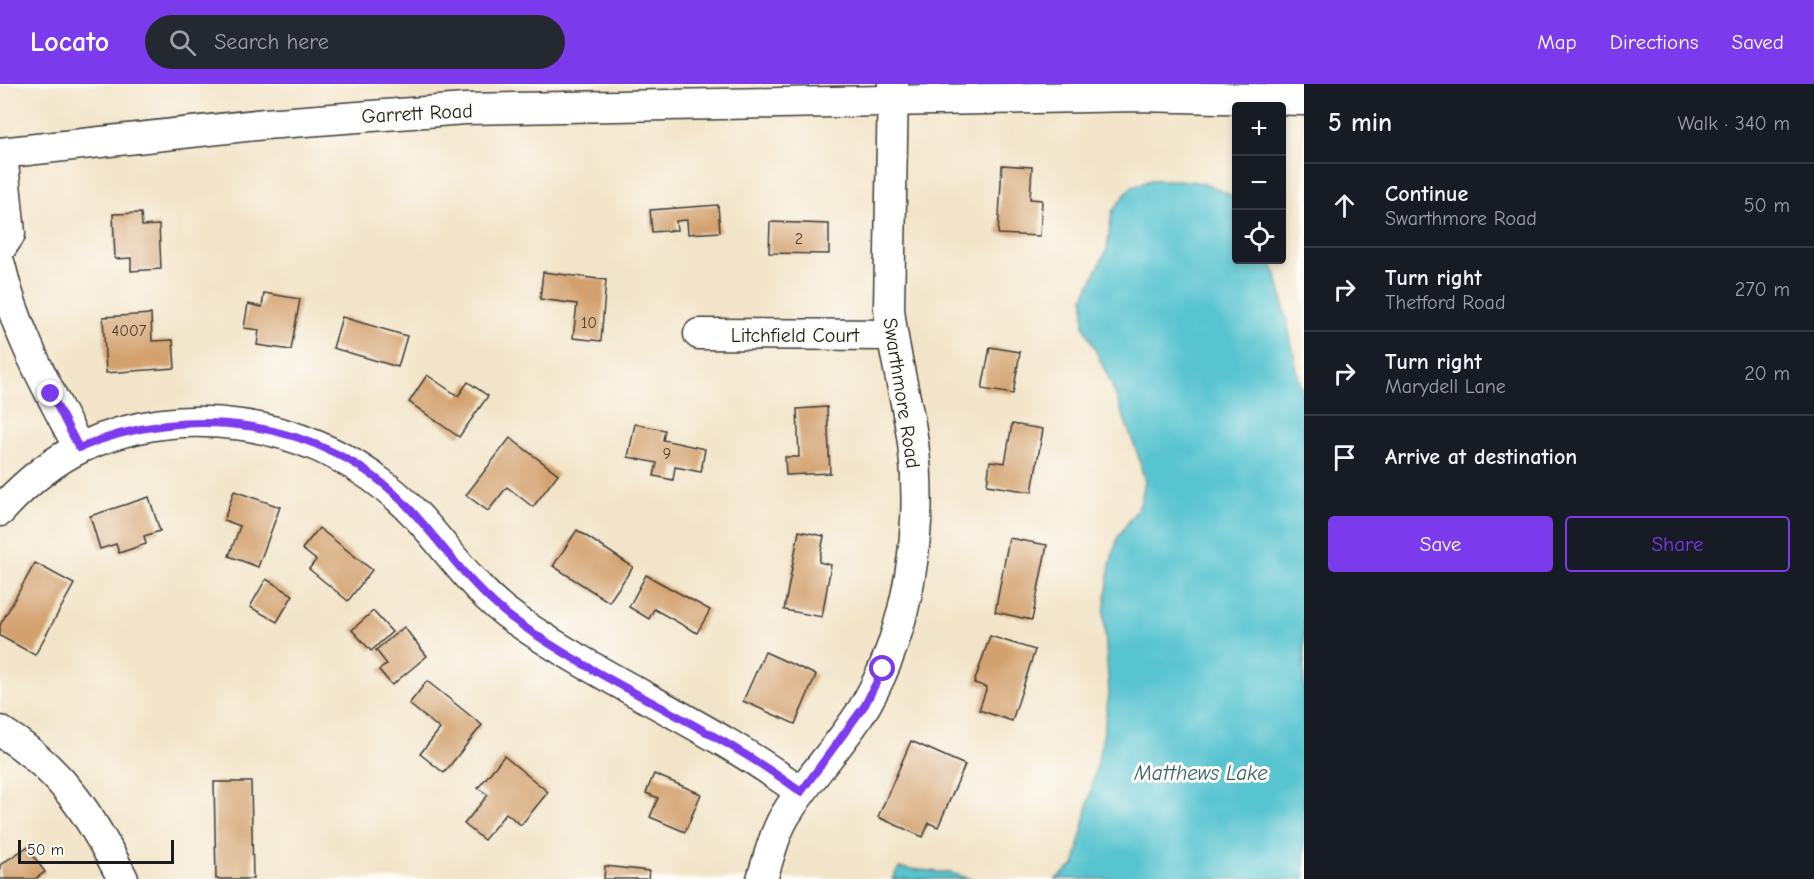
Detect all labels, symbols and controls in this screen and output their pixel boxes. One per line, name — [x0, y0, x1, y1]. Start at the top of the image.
search box — [145, 15, 565, 69]
text: Locato — [30, 26, 109, 58]
icon: search — [166, 26, 199, 59]
text: Search here — [214, 29, 329, 55]
text: Map — [1537, 30, 1577, 54]
text: Directions — [1610, 30, 1699, 54]
text: Saved — [1732, 30, 1784, 54]
street label: Garrett Road — [361, 99, 473, 128]
map controls — [1232, 102, 1286, 264]
button: + — [1232, 102, 1286, 156]
text: 5 min — [1328, 108, 1392, 138]
text: Walk · 340 m — [1678, 112, 1790, 135]
button: − — [1232, 156, 1286, 210]
text: Continue — [1385, 181, 1468, 207]
icon: ahead — [1328, 189, 1361, 222]
text: 50 m — [1744, 194, 1790, 217]
text: Swarthmore Road — [1385, 207, 1537, 230]
button: locate — [1232, 210, 1286, 264]
house number: 2 — [795, 230, 803, 248]
text: Turn right — [1385, 265, 1482, 291]
icon: right — [1328, 273, 1361, 306]
text: 270 m — [1735, 278, 1790, 301]
text: Thetford Road — [1385, 291, 1506, 314]
house number: 10 — [581, 314, 597, 332]
street label: Swarthmore Road — [878, 316, 925, 470]
house number: 4007 — [112, 322, 147, 340]
street label: Litchfield Court — [731, 324, 861, 347]
text: Turn right — [1385, 349, 1482, 375]
icon: right — [1328, 357, 1361, 390]
text: 20 m — [1744, 362, 1790, 385]
text: Marydell Lane — [1385, 375, 1506, 398]
route end — [37, 380, 63, 406]
icon: arrive — [1328, 441, 1361, 474]
text: Arrive at destination — [1385, 444, 1577, 470]
house number: 9 — [663, 445, 671, 463]
button: Save — [1328, 516, 1553, 572]
button: Share — [1565, 516, 1790, 572]
route start — [869, 655, 895, 681]
water label: Matthews Lake — [1133, 761, 1268, 785]
scale bar — [18, 837, 174, 864]
text: 50 m — [27, 841, 64, 859]

